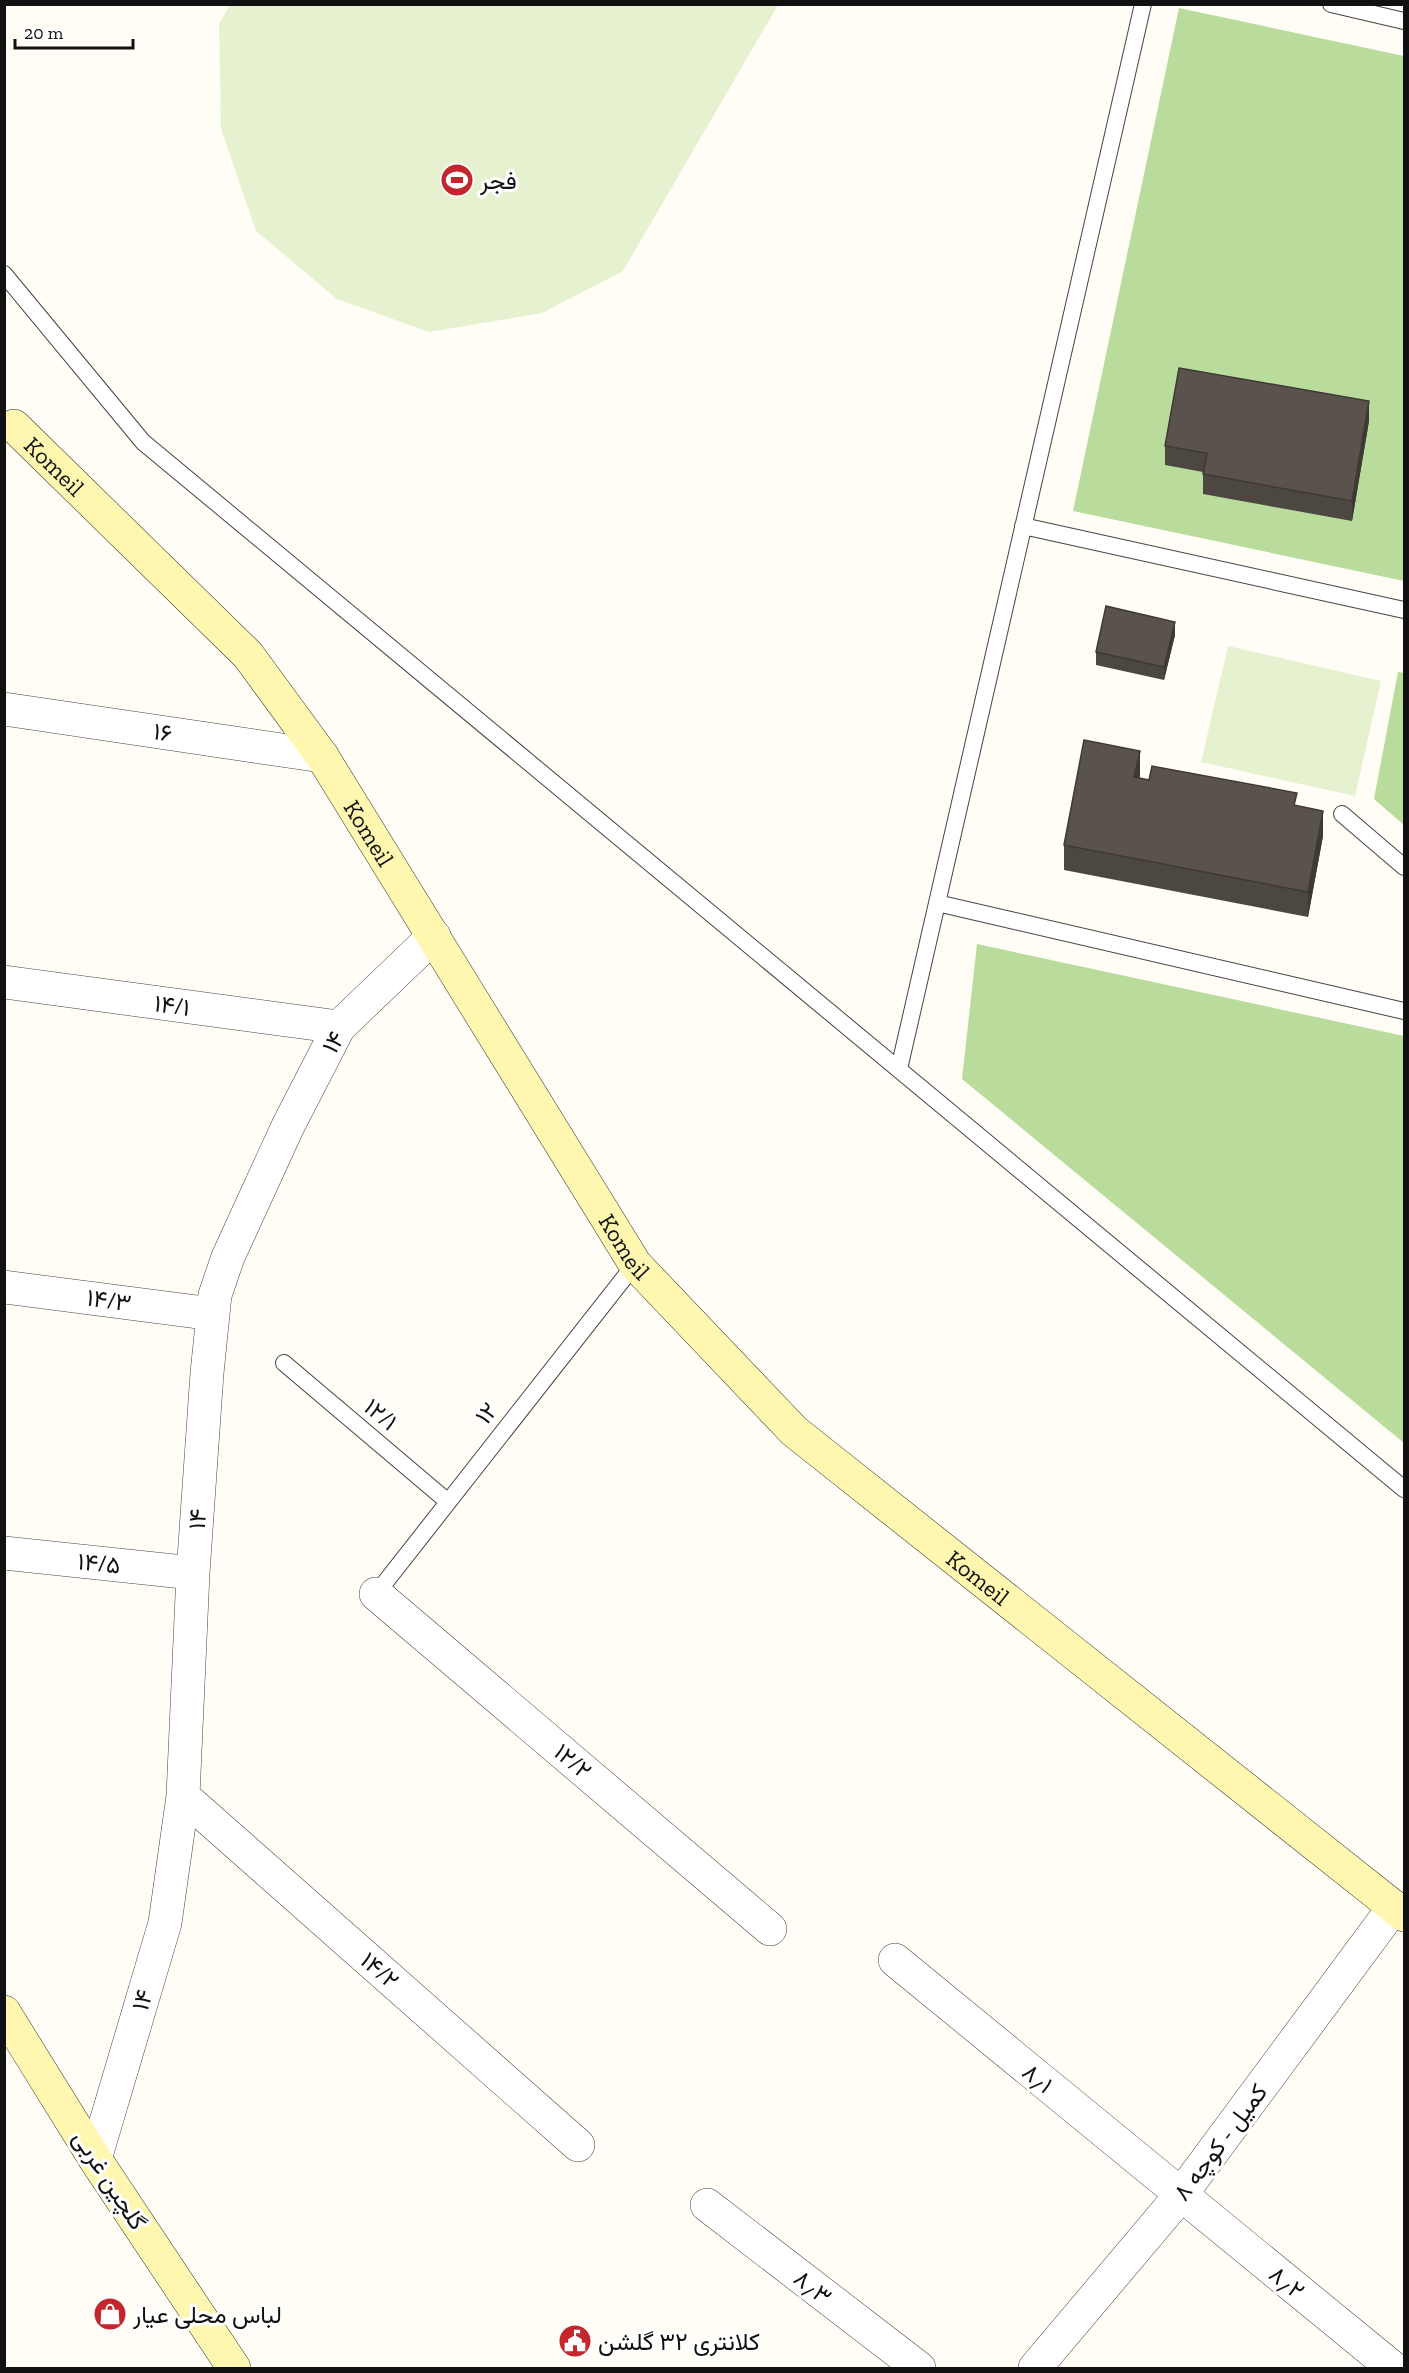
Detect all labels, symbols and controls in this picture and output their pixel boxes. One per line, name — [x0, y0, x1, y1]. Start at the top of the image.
scale bar — [15, 12, 134, 50]
text: 20 m — [24, 22, 64, 44]
sports icon: فجر — [439, 162, 475, 198]
place label: فجر — [479, 166, 517, 196]
street label: Komeil — [19, 430, 91, 502]
street label: ۱۶ — [152, 716, 174, 748]
street label: Komeil — [338, 795, 401, 871]
street label: ۱۴/۱ — [152, 988, 192, 1022]
street label: ۱۴ — [315, 1026, 351, 1058]
street label: Komeil — [593, 1208, 656, 1286]
street label: ۱۴/۳ — [85, 1283, 133, 1317]
street label: ۱۲/۱ — [358, 1392, 404, 1436]
street label: ۱۲ — [469, 1396, 503, 1430]
street label: ۱۴ — [182, 1508, 212, 1530]
street label: Komeil — [941, 1543, 1016, 1611]
street label: ۱۴/۵ — [76, 1546, 122, 1580]
street label: ۱۲/۲ — [548, 1737, 598, 1785]
street label: ۱۴/۲ — [355, 1945, 405, 1995]
street label: ۱۴ — [125, 1986, 159, 2014]
street label: ۸٫۱ — [1017, 2057, 1059, 2099]
street label: کمیل - کوچه ۸ — [1167, 2078, 1275, 2207]
street label: گلچین غربی — [65, 2125, 153, 2236]
street label: ۸٫۲ — [1264, 2259, 1310, 2305]
street label: ۸٫۳ — [788, 2263, 838, 2311]
shop icon: لباس محلی عیار — [92, 2296, 128, 2332]
place label: لباس محلی عیار — [132, 2300, 282, 2330]
public building icon: کلانتری ۳۲ گلشن — [557, 2323, 593, 2359]
place label: کلانتری ۳۲ گلشن — [598, 2327, 760, 2357]

